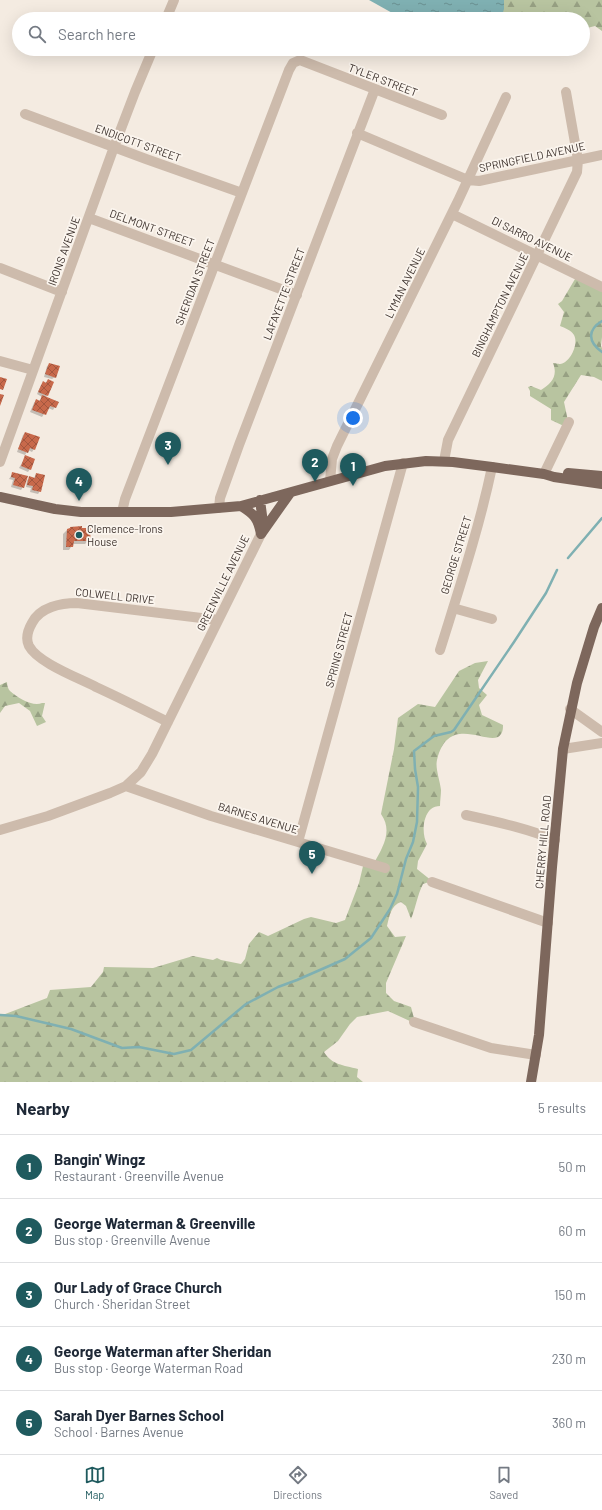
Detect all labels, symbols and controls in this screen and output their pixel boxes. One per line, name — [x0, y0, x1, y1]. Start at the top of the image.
search box — [12, 12, 590, 56]
icon: search — [26, 23, 48, 45]
text: Search here — [58, 25, 136, 43]
street label: TYLER STREET — [347, 60, 420, 99]
street label: ENDICOTT STREET — [93, 121, 183, 164]
street label: SPRINGFIELD AVENUE — [478, 139, 586, 174]
street label: DELMONT STREET — [108, 206, 196, 249]
street label: DI SARRO AVENUE — [490, 213, 575, 264]
street label: IRONS AVENUE — [45, 214, 82, 287]
street label: SHERIDAN STREET — [172, 237, 217, 327]
street label: LYMAN AVENUE — [382, 245, 427, 320]
street label: LAFAYETTE STREET — [260, 246, 307, 342]
street label: BINGHAMPTON AVENUE — [469, 250, 531, 359]
your location — [343, 408, 363, 428]
pin: 3 — [155, 432, 181, 465]
pin: 2 — [302, 449, 328, 482]
pin: 1 — [340, 453, 366, 486]
pin: 4 — [66, 468, 92, 501]
street label: GEORGE STREET — [437, 514, 474, 596]
place label: Clemence-Irons House — [87, 522, 163, 548]
marker: Clemence-Irons House — [74, 530, 84, 540]
street label: GREENVILLE AVENUE — [194, 532, 252, 633]
street label: COLWELL DRIVE — [75, 585, 156, 606]
street label: SPRING STREET — [322, 611, 355, 689]
street label: CHERRY HILL ROAD — [532, 794, 553, 889]
street label: BARNES AVENUE — [217, 799, 300, 836]
pin: 5 — [299, 841, 325, 874]
text: Nearby — [16, 1098, 70, 1118]
text: 5 results — [538, 1100, 586, 1116]
text: Bangin' Wingz — [54, 1150, 145, 1168]
text: 1 — [27, 1159, 31, 1175]
text: 50 m — [559, 1159, 586, 1175]
text: Restaurant · Greenville Avenue — [54, 1168, 224, 1184]
text: George Waterman & Greenville — [54, 1214, 256, 1232]
text: 2 — [25, 1223, 33, 1239]
text: 60 m — [559, 1223, 586, 1239]
text: Bus stop · Greenville Avenue — [54, 1232, 210, 1248]
text: Our Lady of Grace Church — [54, 1278, 222, 1296]
text: 3 — [25, 1287, 33, 1303]
text: 150 m — [554, 1287, 586, 1303]
text: Church · Sheridan Street — [54, 1296, 191, 1312]
text: George Waterman after Sheridan — [54, 1342, 271, 1360]
text: 4 — [25, 1351, 33, 1367]
text: 230 m — [552, 1351, 586, 1367]
text: Bus stop · George Waterman Road — [54, 1360, 243, 1376]
text: Sarah Dyer Barnes School — [54, 1406, 224, 1424]
text: 5 — [25, 1415, 33, 1431]
text: 360 m — [552, 1415, 586, 1431]
text: School · Barnes Avenue — [54, 1424, 184, 1440]
tab: Map — [84, 1464, 106, 1501]
tab: Directions — [273, 1464, 322, 1501]
tab: Saved — [489, 1464, 518, 1501]

